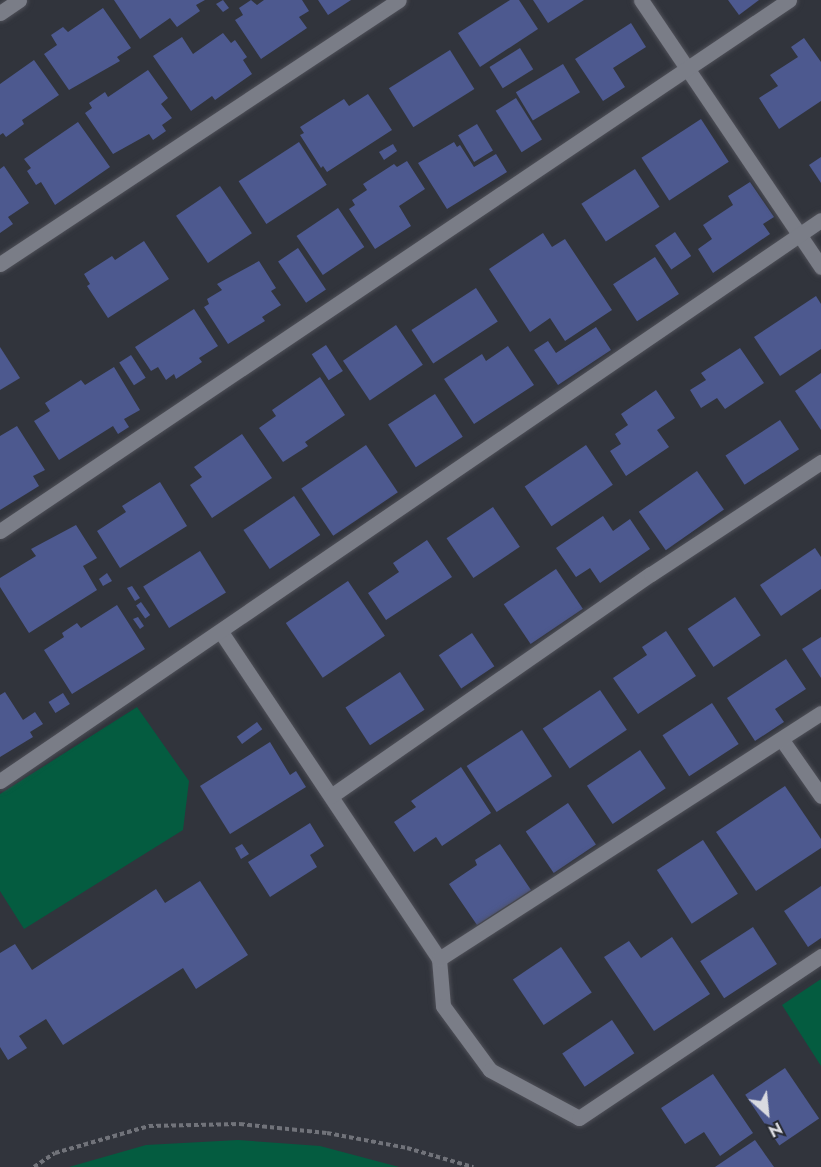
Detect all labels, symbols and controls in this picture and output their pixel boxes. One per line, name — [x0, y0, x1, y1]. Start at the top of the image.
north arrow — [737, 1083, 797, 1143]
text: N — [765, 1116, 786, 1143]

